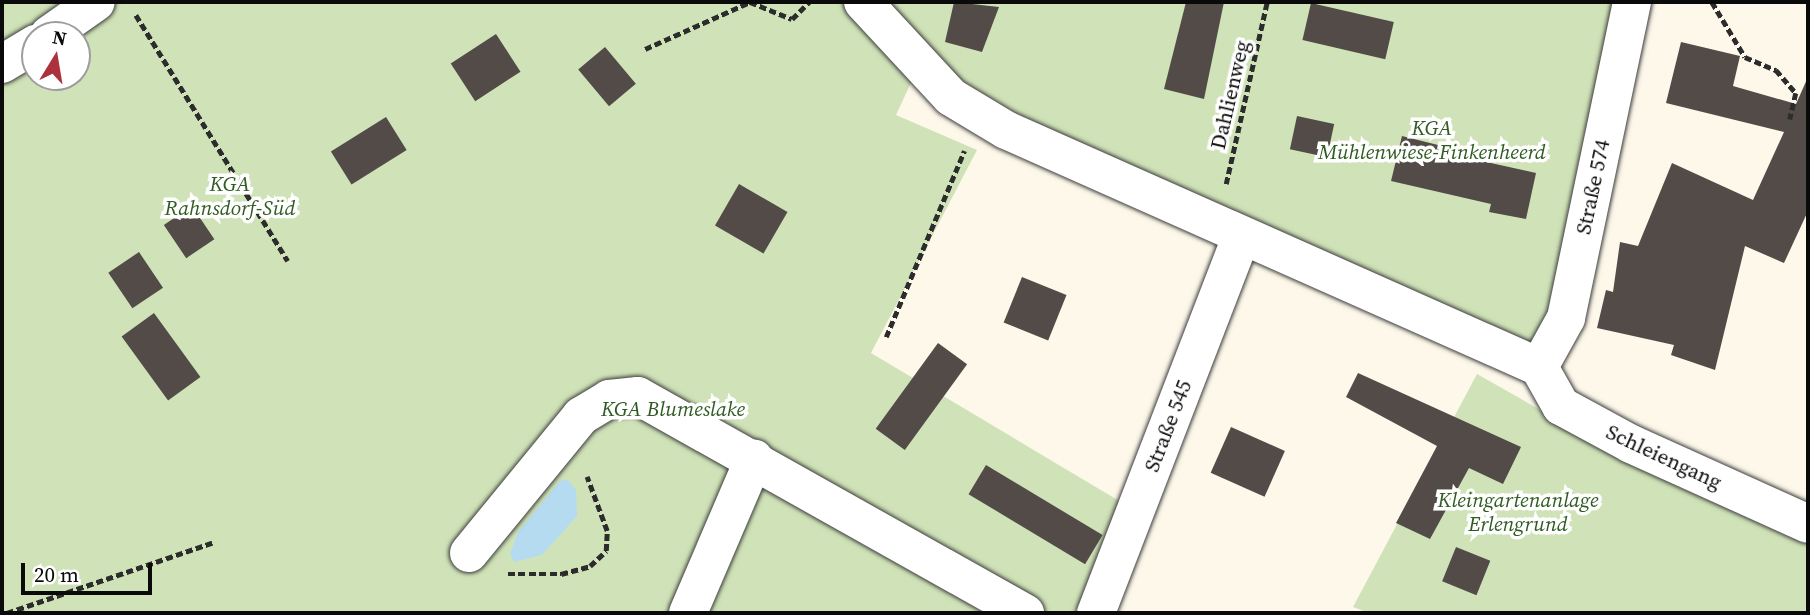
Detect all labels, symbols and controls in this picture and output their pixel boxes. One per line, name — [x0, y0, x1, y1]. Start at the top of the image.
north arrow — [21, 21, 91, 91]
text: N — [50, 23, 69, 51]
street label: Dahlienweg — [1205, 38, 1255, 152]
park label: KGA Mühlenwiese-Finkenheerd — [1318, 115, 1546, 165]
street label: Straße 574 — [1571, 137, 1615, 237]
park label: KGA Rahnsdorf-Süd — [165, 171, 295, 221]
street label: Straße 545 — [1139, 377, 1197, 475]
park label: KGA Blumeslake — [601, 396, 745, 422]
street label: Schleiengang — [1602, 419, 1726, 495]
park label: Kleingartenanlage Erlengrund — [1437, 487, 1599, 537]
scale bar — [24, 548, 156, 592]
text: 20 m — [34, 560, 79, 589]

